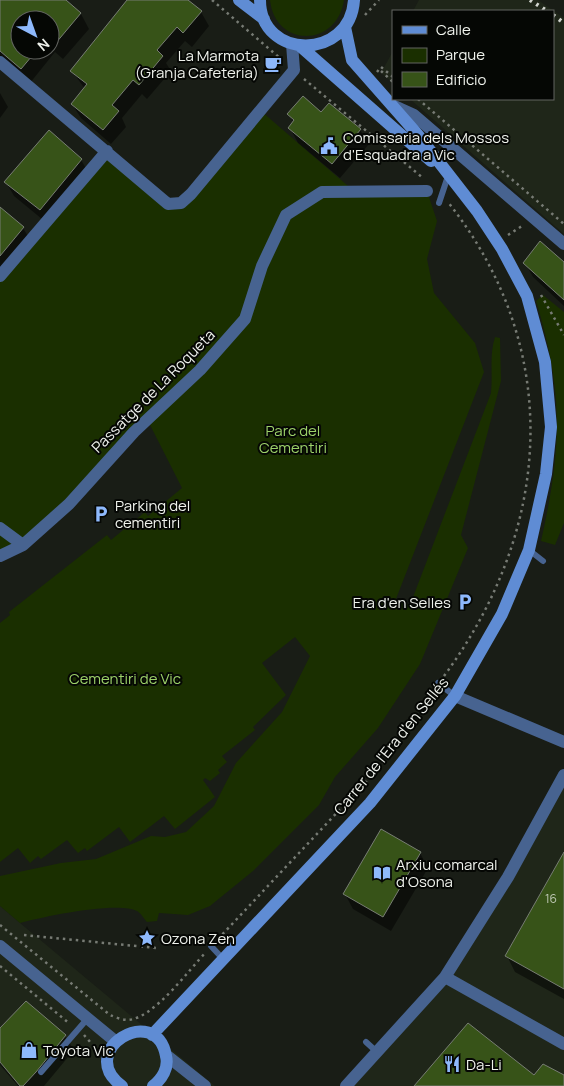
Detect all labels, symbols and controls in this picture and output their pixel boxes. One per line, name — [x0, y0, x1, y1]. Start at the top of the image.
north arrow — [10, 10, 60, 60]
legend — [392, 10, 554, 100]
text: Calle — [436, 19, 471, 40]
text: N — [34, 35, 54, 56]
text: Parque — [436, 44, 485, 65]
place label: La Marmota (Granja Cafeteria) — [135, 45, 259, 83]
cafe icon: La Marmota (Granja Cafeteria) — [263, 54, 283, 74]
text: Edificio — [436, 69, 487, 90]
place label: Comissaria dels Mossos d'Esquadra a Vic — [343, 127, 509, 165]
public building icon: Comissaria dels Mossos d'Esquadra a Vic — [319, 136, 339, 156]
street label: Passatge de La Roqueta — [87, 325, 219, 457]
park label: Parc del Cementiri — [259, 420, 327, 458]
place label: Parking del cementiri — [115, 495, 190, 533]
parking icon: Parking del cementiri — [91, 504, 111, 524]
place label: Era d'en Selles — [353, 592, 451, 613]
parking icon: Era d'en Selles — [455, 592, 475, 612]
park label: Cementiri de Vic — [69, 668, 181, 689]
street label: Carrer de l'Era d'en Sellés — [329, 672, 453, 819]
place label: Arxiu comarcal d'Osona — [396, 854, 498, 892]
library icon: Arxiu comarcal d'Osona — [372, 863, 392, 883]
house number: 16 — [545, 890, 557, 907]
place icon: Ozona Zen — [137, 928, 157, 948]
place label: Ozona Zen — [161, 928, 235, 949]
shop icon: Toyota Vic — [19, 1040, 39, 1060]
place label: Toyota Vic — [43, 1040, 114, 1061]
restaurant icon: Da-Li — [442, 1054, 462, 1074]
place label: Da-Li — [466, 1054, 502, 1075]

